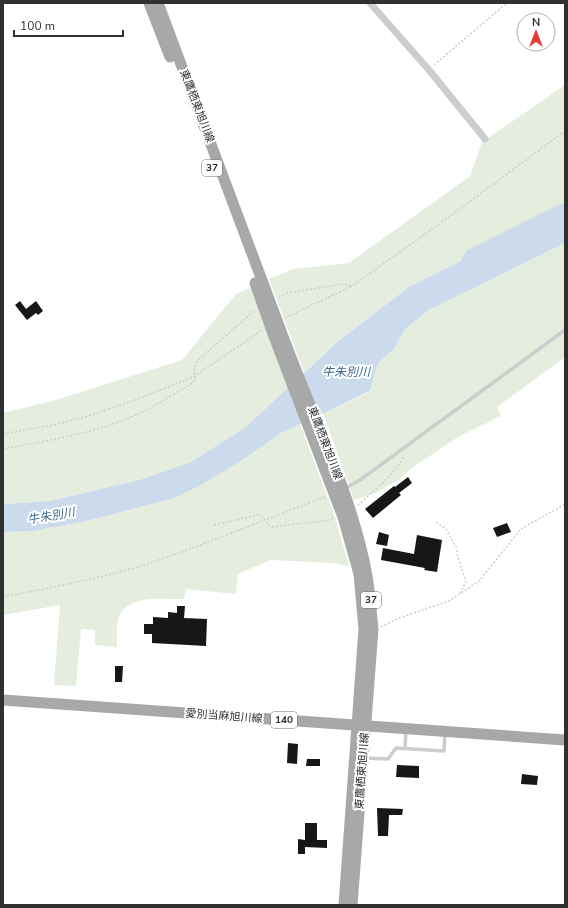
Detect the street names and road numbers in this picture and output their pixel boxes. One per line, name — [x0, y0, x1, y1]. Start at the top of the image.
street label: 東鷹栖東旭川線 — [176, 67, 218, 145]
road number: 37 — [202, 160, 222, 176]
street label: 東鷹栖東旭川線 — [304, 404, 346, 482]
road number: 37 — [361, 592, 381, 608]
street label: 愛別当麻旭川線 — [185, 706, 263, 726]
road number: 140 — [271, 712, 297, 728]
street label: 東鷹栖東旭川線 — [352, 732, 372, 810]

